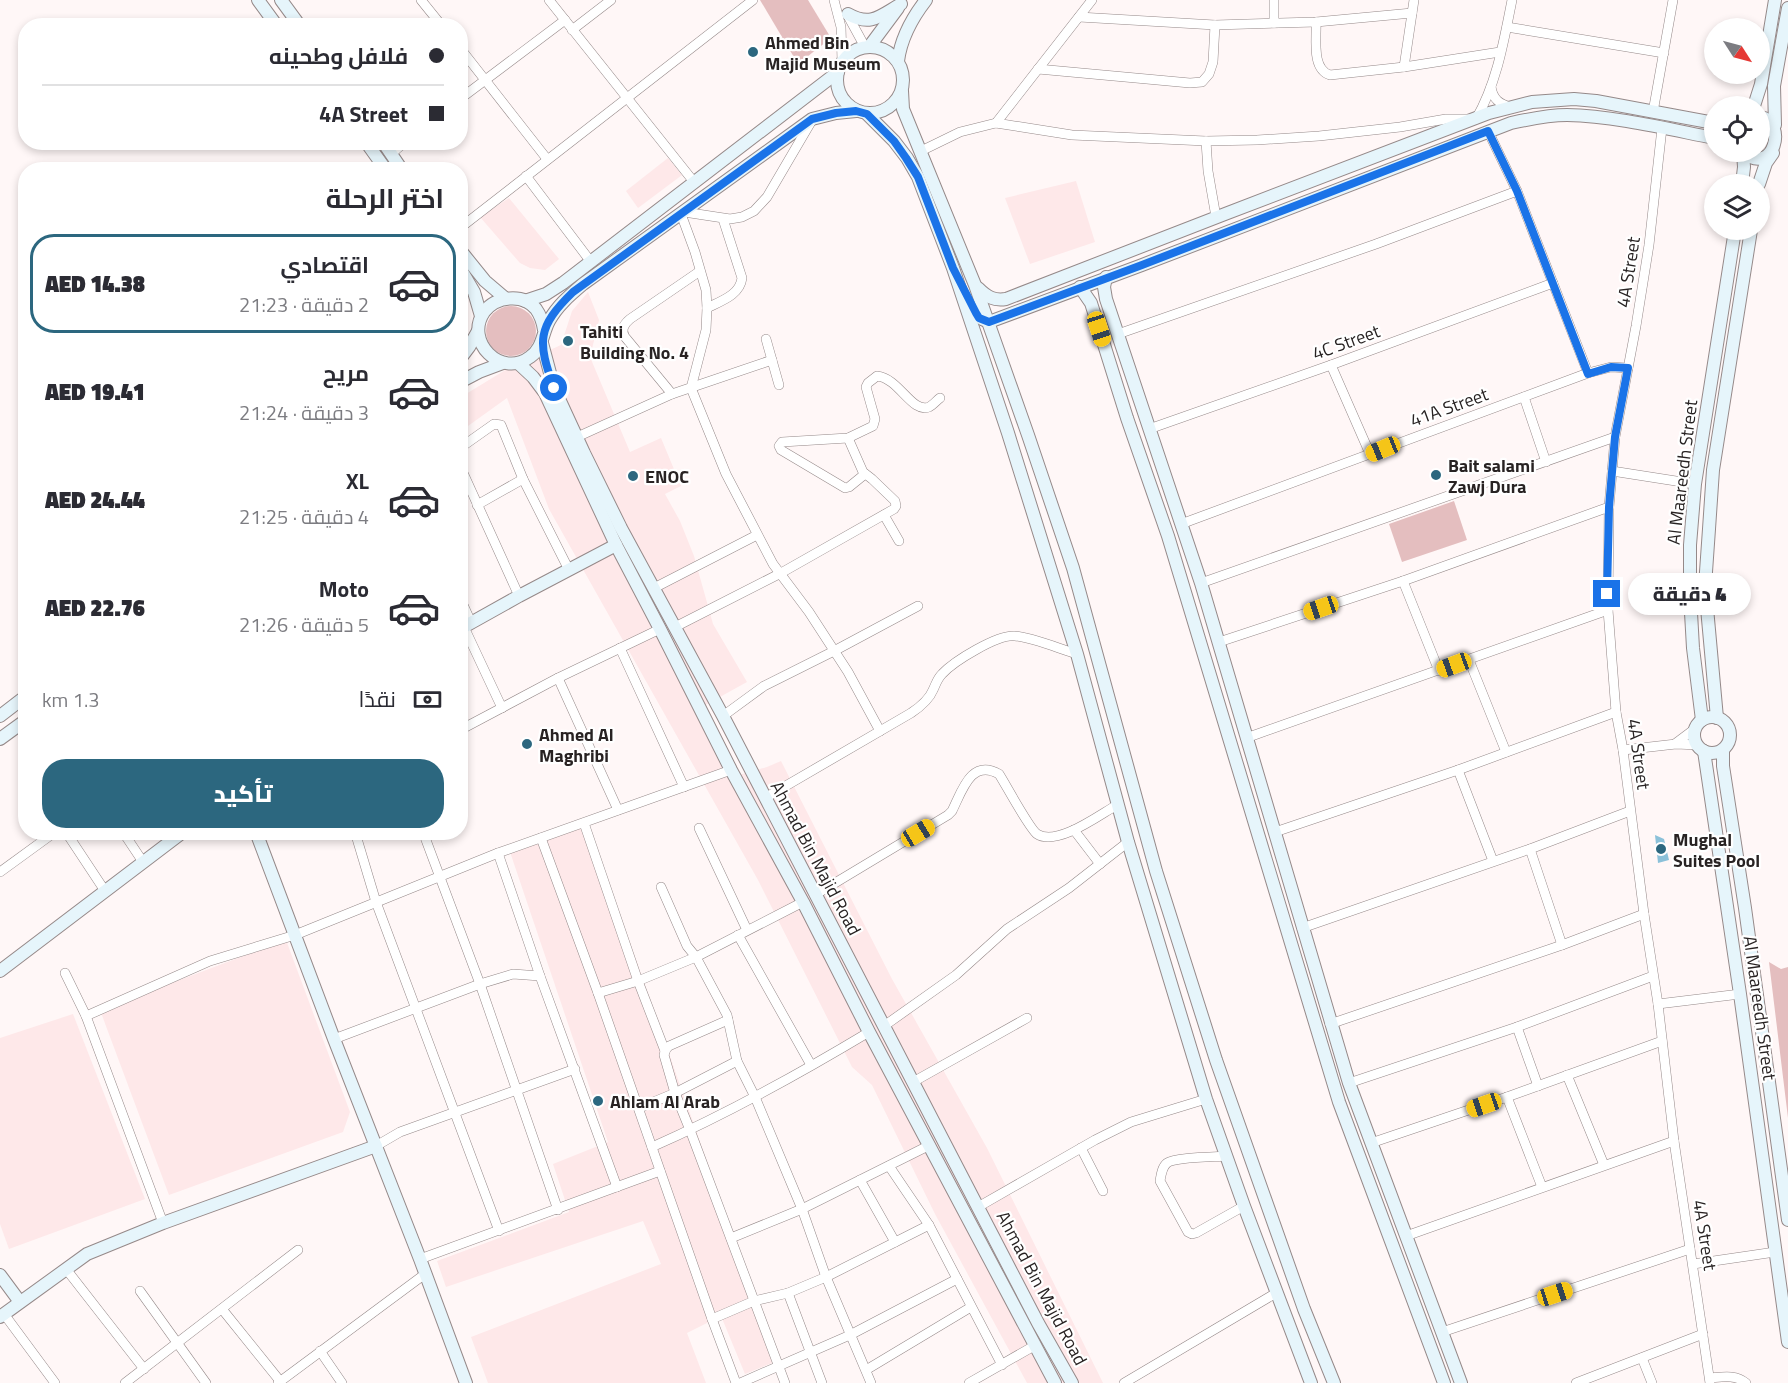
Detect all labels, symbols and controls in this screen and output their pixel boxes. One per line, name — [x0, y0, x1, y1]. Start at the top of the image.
north arrow — [1704, 18, 1770, 84]
map controls — [1704, 18, 1770, 240]
place label: Ahmed Bin Majid Museum — [765, 29, 881, 77]
text: فلافل وطحينه — [269, 39, 408, 73]
marker: Ahmed Bin Majid Museum — [746, 45, 760, 59]
button: locate — [1704, 96, 1770, 162]
text: 4A Street — [319, 97, 408, 131]
button: layers — [1704, 174, 1770, 240]
text: اختر الرحلة — [326, 177, 444, 218]
street label: 4A Street — [1609, 234, 1647, 309]
text: اقتصادي — [280, 248, 369, 282]
icon: car — [387, 257, 441, 311]
text: AED 14.38 — [45, 267, 145, 301]
text: 2 دقيقة · 21:23 — [239, 289, 369, 320]
car — [1085, 309, 1113, 349]
street label: 4C Street — [1308, 317, 1384, 367]
place label: Tahiti Building No. 4 — [580, 318, 689, 366]
marker: Tahiti Building No. 4 — [561, 334, 575, 348]
text: مريح — [323, 356, 369, 390]
icon: car — [387, 365, 441, 419]
route start — [540, 374, 567, 401]
text: AED 19.41 — [45, 375, 145, 409]
street label: 41A Street — [1406, 380, 1492, 434]
text: 3 دقيقة · 21:24 — [239, 397, 369, 428]
street label: Al Maareedh Street — [1660, 397, 1704, 546]
car — [1363, 434, 1403, 464]
place label: Bait salami Zawj Dura — [1448, 452, 1535, 500]
place label: ENOC — [645, 463, 689, 490]
text: XL — [346, 464, 369, 498]
marker: Bait salami Zawj Dura — [1429, 468, 1443, 482]
marker: ENOC — [626, 469, 640, 483]
icon: car — [387, 473, 441, 527]
text: AED 24.44 — [45, 483, 145, 517]
text: 4 دقيقة · 21:25 — [239, 501, 369, 532]
text: Moto — [319, 572, 369, 606]
callout: 4 دقيقة — [1628, 573, 1751, 615]
text: 4 دقيقة — [1653, 578, 1726, 609]
route end — [1593, 580, 1620, 607]
icon: car — [387, 581, 441, 635]
text: AED 22.76 — [45, 591, 145, 625]
car — [1301, 594, 1341, 622]
text: 5 دقيقة · 21:26 — [239, 609, 369, 640]
car — [1434, 650, 1474, 680]
text: نقدًا — [358, 682, 396, 716]
icon: cash — [411, 683, 444, 716]
text: 1.3 km — [42, 684, 99, 715]
street label: 4A Street — [1621, 717, 1657, 792]
place label: Ahmed Al Maghribi — [539, 721, 614, 769]
marker: Ahmed Al Maghribi — [520, 737, 534, 751]
button: تأكيد — [42, 759, 444, 828]
street label: Ahmad Bin Majid Road — [764, 776, 868, 940]
car — [898, 816, 938, 850]
place label: Mughal Suites Pool — [1673, 826, 1760, 874]
marker: Mughal Suites Pool — [1654, 842, 1668, 856]
street label: Al Maareedh Street — [1736, 934, 1784, 1083]
place label: Ahlam Al Arab — [610, 1088, 720, 1115]
car — [1464, 1091, 1504, 1119]
marker: Ahlam Al Arab — [591, 1094, 605, 1108]
street label: 4A Street — [1686, 1198, 1724, 1273]
street label: Ahmad Bin Majid Road — [990, 1206, 1094, 1370]
car — [1535, 1280, 1575, 1308]

